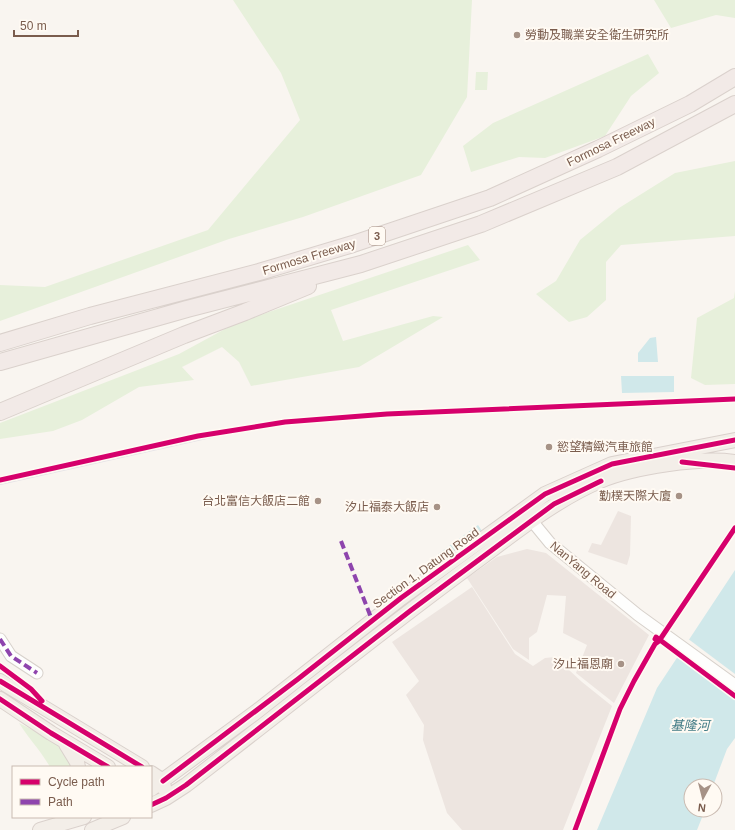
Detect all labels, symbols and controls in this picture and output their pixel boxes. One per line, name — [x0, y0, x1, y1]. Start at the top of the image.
scale bar — [14, 12, 78, 38]
text: 50 m — [20, 19, 47, 33]
place label: 勞動及職業安全衛生研究所 — [525, 28, 669, 42]
marker: 勞動及職業安全衛生研究所 — [512, 30, 522, 40]
street label: Formosa Freeway — [564, 115, 658, 169]
road number: 3 — [369, 227, 385, 245]
street label: Formosa Freeway — [261, 236, 357, 278]
place label: 慾望精緻汽車旅館 — [557, 440, 653, 454]
marker: 慾望精緻汽車旅館 — [544, 442, 554, 452]
place label: 勤樸天際大廈 — [599, 489, 671, 503]
marker: 勤樸天際大廈 — [674, 491, 684, 501]
place label: 台北富信大飯店二館 — [202, 494, 310, 508]
marker: 台北富信大飯店二館 — [313, 496, 323, 506]
place label: 汐止福泰大飯店 — [345, 500, 429, 514]
marker: 汐止福泰大飯店 — [432, 502, 442, 512]
street label: Section 1, Datung Road — [370, 525, 482, 611]
street label: NanYang Road — [547, 539, 619, 601]
place label: 汐止福恩廟 — [553, 657, 613, 671]
marker: 汐止福恩廟 — [616, 659, 626, 669]
water label: 基隆河 — [670, 718, 712, 733]
legend — [12, 766, 152, 818]
text: Cycle path — [48, 775, 105, 789]
north arrow — [683, 778, 723, 818]
text: Path — [48, 795, 73, 809]
text: N — [697, 801, 706, 814]

